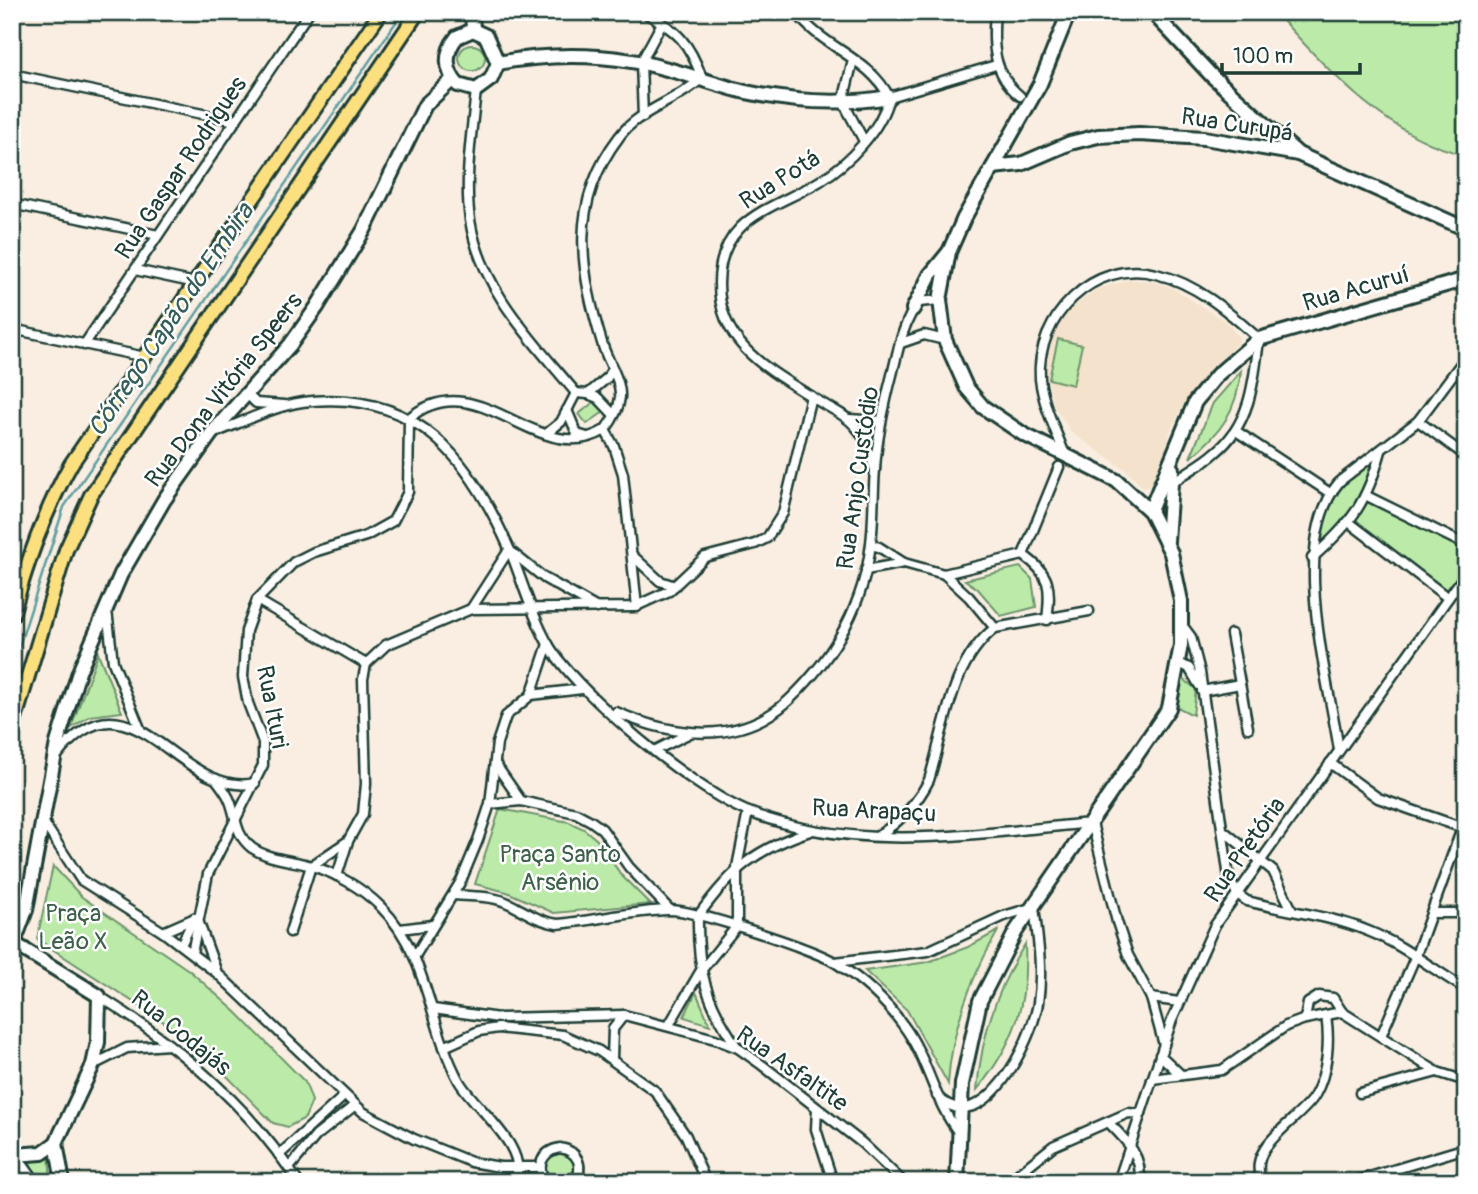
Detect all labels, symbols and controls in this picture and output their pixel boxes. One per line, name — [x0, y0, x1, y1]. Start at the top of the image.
scale bar — [1222, 32, 1361, 76]
text: 100 m — [1233, 43, 1293, 70]
street label: Rua Gaspar Rodrigues — [109, 71, 253, 265]
street label: Rua Curupá — [1179, 102, 1295, 148]
street label: Rua Potá — [734, 144, 826, 216]
water label: Córrego Capão do Embira — [81, 196, 262, 443]
street label: Rua Acuruí — [1299, 260, 1413, 318]
street label: Rua Dona Vitória Speers — [139, 287, 309, 493]
street label: Rua Anjo Custódio — [831, 385, 885, 571]
street label: Rua Ituri — [250, 663, 294, 751]
street label: Rua Pretória — [1198, 792, 1292, 908]
street label: Rua Arapaçu — [811, 793, 937, 829]
park label: Praça Santo Arsênio — [499, 840, 621, 897]
park label: Praça Leão X — [38, 899, 108, 956]
street label: Rua Codajás — [125, 984, 237, 1082]
street label: Rua Asfaltite — [731, 1020, 854, 1118]

